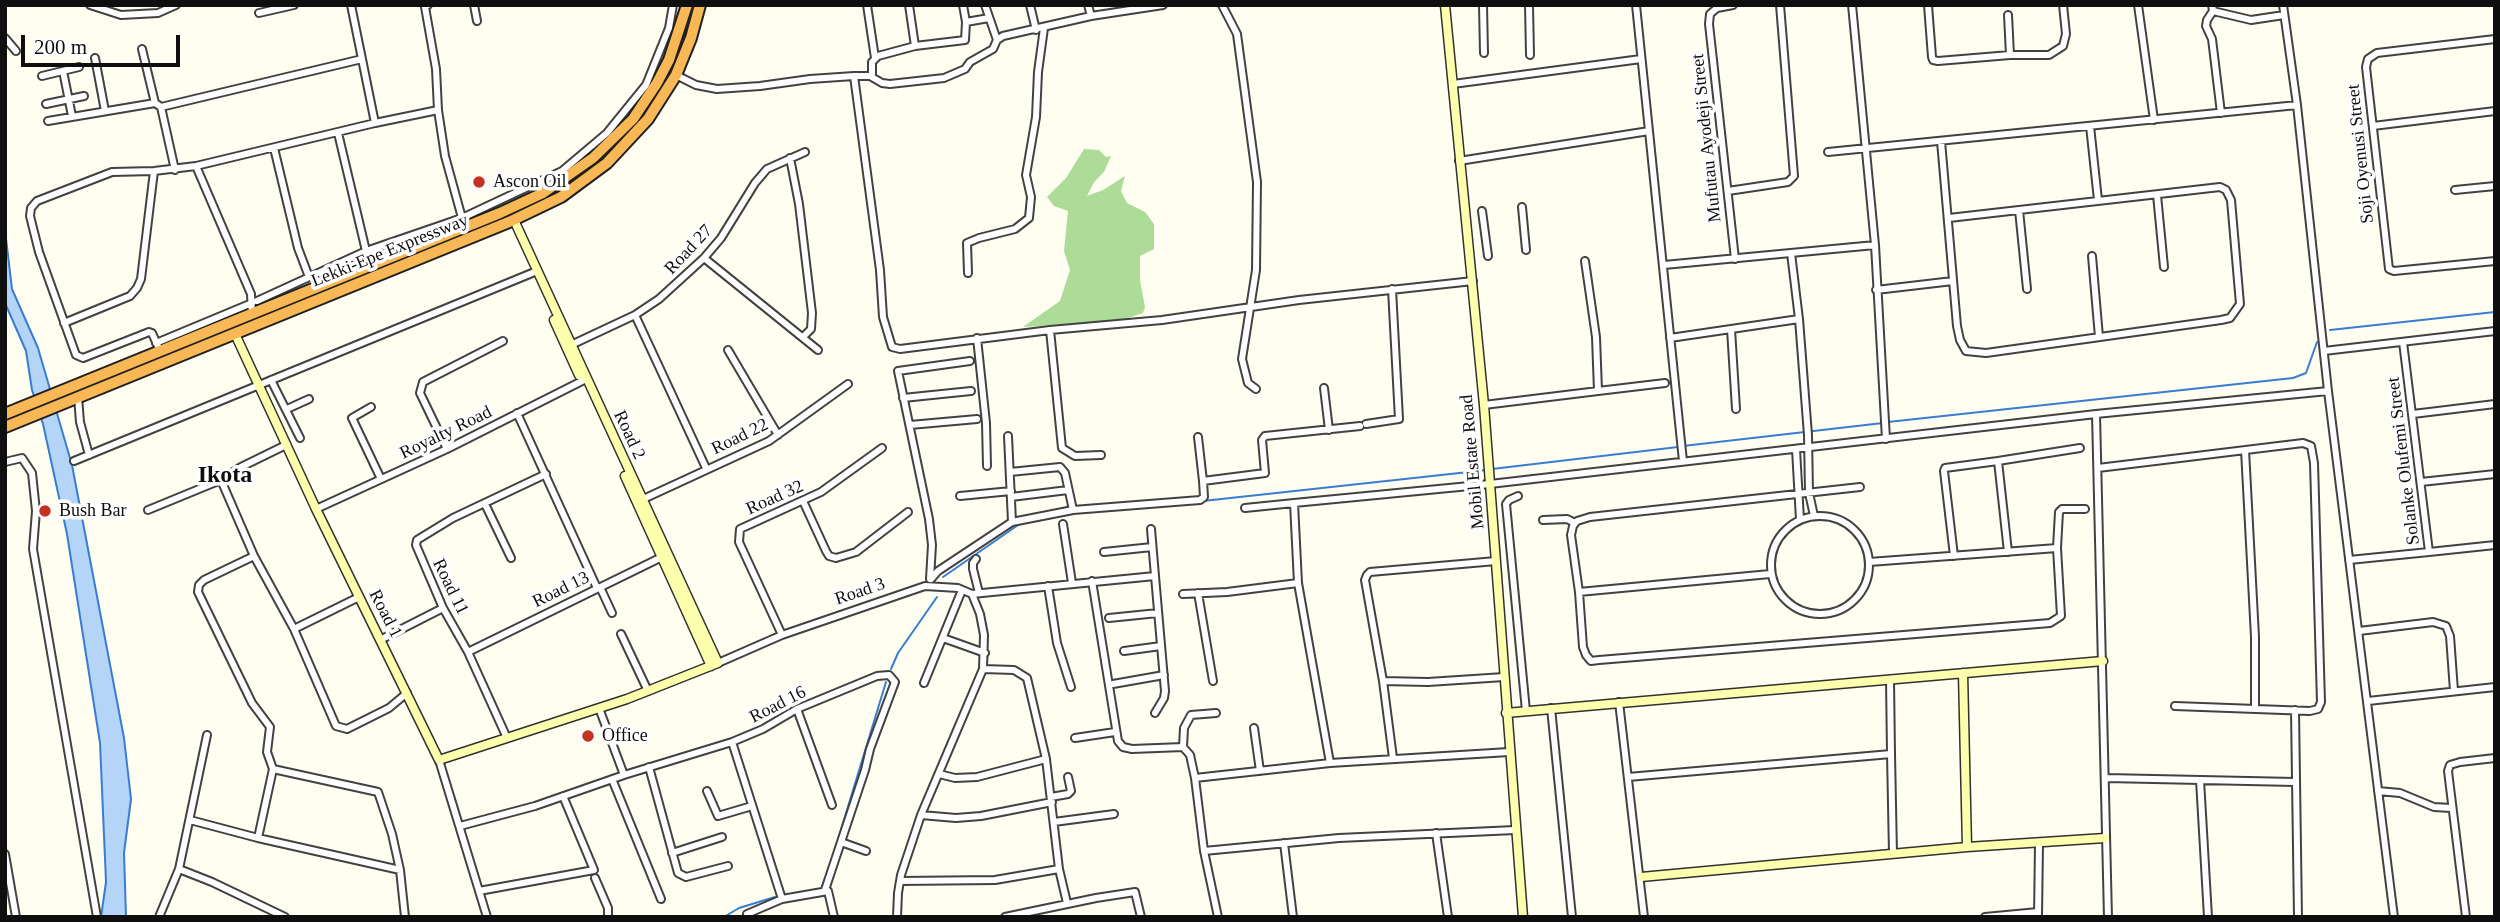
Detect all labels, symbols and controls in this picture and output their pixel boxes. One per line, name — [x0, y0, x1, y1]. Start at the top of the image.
scale bar — [24, 21, 184, 65]
text: 200 m — [34, 35, 87, 59]
street label: Mufutau Ayodeji Street — [1687, 53, 1727, 223]
street label: Soji Oyenusi Street — [2343, 83, 2379, 225]
place label: Ascon Oil — [493, 171, 566, 193]
marker: Ascon Oil — [471, 174, 487, 190]
street label: Lekki-Epe Expressway — [308, 210, 472, 292]
street label: Road 27 — [660, 221, 718, 279]
street label: Solanke Olufemi Street — [2383, 376, 2425, 546]
street label: Mobil Estate Road — [1456, 394, 1490, 530]
street label: Royalty Road — [397, 401, 495, 465]
street label: Road 2 — [608, 407, 650, 463]
street label: Road 22 — [708, 414, 772, 460]
district label: Ikota — [198, 462, 252, 490]
street label: Road 32 — [743, 476, 807, 520]
place label: Bush Bar — [59, 500, 127, 522]
marker: Bush Bar — [37, 503, 53, 519]
street label: Road 11 — [427, 555, 473, 619]
street label: Road 13 — [529, 567, 593, 613]
street label: Road 3 — [832, 573, 888, 611]
street label: Road 1 — [364, 586, 406, 642]
street label: Road 16 — [746, 682, 810, 728]
place label: Office — [602, 725, 648, 747]
marker: Office — [580, 728, 596, 744]

